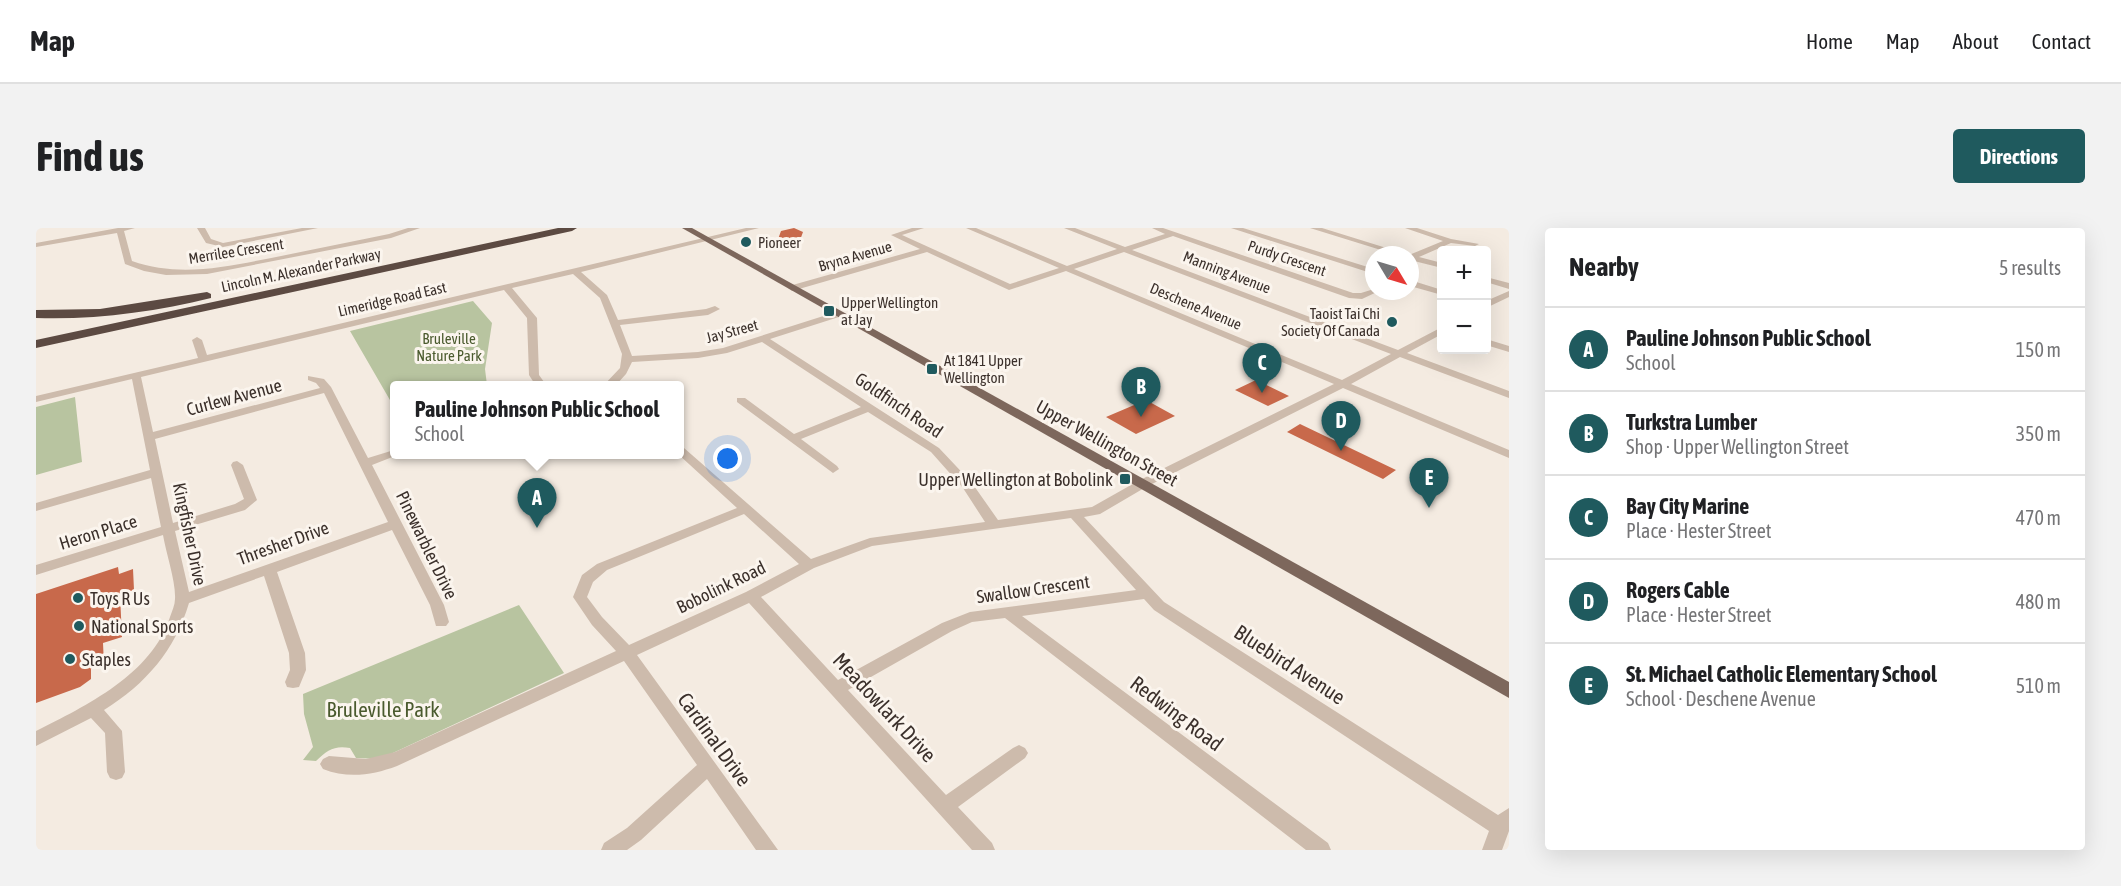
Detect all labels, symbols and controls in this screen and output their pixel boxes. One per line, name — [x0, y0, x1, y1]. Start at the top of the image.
text: Map — [30, 25, 75, 57]
text: Home — [1806, 29, 1853, 53]
text: Map — [1886, 29, 1920, 53]
text: About — [1953, 29, 1999, 53]
text: Contact — [2032, 29, 2091, 53]
button: Directions — [1953, 129, 2085, 183]
text: Find us — [36, 132, 144, 180]
place label: Pioneer — [758, 234, 801, 251]
street label: Merrilee Crescent — [187, 235, 285, 267]
marker: Pioneer — [739, 235, 753, 249]
street label: Bryna Avenue — [816, 237, 894, 275]
street label: Purdy Crescent — [1246, 237, 1328, 279]
street label: Lincoln M. Alexander Parkway — [220, 245, 382, 295]
north arrow — [1365, 246, 1419, 300]
map controls — [1437, 246, 1491, 354]
button: + — [1437, 246, 1491, 300]
street label: Manning Avenue — [1181, 248, 1273, 297]
text: Nearby — [1569, 252, 1639, 282]
text: 5 results — [1999, 256, 2061, 279]
street label: Limeridge Road East — [336, 278, 448, 320]
street label: Deschene Avenue — [1148, 279, 1245, 333]
place label: Upper Wellington at Jay — [841, 294, 938, 328]
button: − — [1437, 300, 1491, 354]
marker: Upper Wellington at Jay — [822, 304, 836, 318]
place label: Taoist Tai Chi Society Of Canada — [1281, 305, 1380, 339]
marker: Taoist Tai Chi Society Of Canada — [1385, 315, 1399, 329]
street label: Jay Street — [704, 316, 760, 346]
text: Pauline Johnson Public School — [1626, 325, 1871, 351]
park label: Bruleville Nature Park — [416, 330, 482, 364]
text: A — [1584, 338, 1593, 361]
text: 150 m — [2016, 338, 2061, 361]
pin: C — [1242, 344, 1282, 393]
text: School — [1626, 351, 1676, 374]
place label: At 1841 Upper Wellington — [944, 352, 1023, 386]
marker: At 1841 Upper Wellington — [925, 362, 939, 376]
street label: Goldfinch Road — [851, 368, 947, 442]
pin: B — [1122, 368, 1160, 417]
street label: Curlew Avenue — [184, 374, 284, 420]
popup — [390, 381, 684, 459]
street label: Upper Wellington Street — [1033, 395, 1181, 491]
text: Pauline Johnson Public School — [415, 396, 659, 422]
pin: D — [1322, 402, 1360, 451]
text: Turkstra Lumber — [1626, 409, 1757, 435]
text: School — [415, 422, 464, 445]
text: B — [1584, 422, 1593, 445]
text: 350 m — [2016, 422, 2061, 445]
text: Shop · Upper Wellington Street — [1626, 435, 1849, 458]
your location — [713, 444, 742, 473]
pin: E — [1410, 458, 1448, 508]
place label: Upper Wellington at Bobolink — [918, 469, 1113, 490]
marker: Upper Wellington at Bobolink — [1118, 472, 1132, 486]
pin: A — [518, 478, 556, 528]
street label: Kingfisher Drive — [169, 481, 211, 587]
street label: Pinewarbler Drive — [392, 488, 462, 602]
text: Bay City Marine — [1626, 493, 1749, 519]
text: C — [1584, 506, 1593, 529]
text: 470 m — [2016, 506, 2061, 529]
street label: Heron Place — [56, 510, 140, 554]
street label: Thresher Drive — [234, 517, 332, 569]
text: Place · Hester Street — [1626, 519, 1772, 542]
street label: Bobolink Road — [673, 556, 769, 618]
street label: Swallow Crescent — [975, 571, 1091, 607]
text: Rogers Cable — [1626, 577, 1730, 603]
place label: Toys R Us — [90, 588, 150, 609]
text: D — [1583, 590, 1594, 613]
text: 480 m — [2016, 590, 2061, 613]
marker: Toys R Us — [71, 591, 85, 605]
text: Place · Hester Street — [1626, 603, 1772, 626]
place label: National Sports — [91, 616, 193, 637]
marker: National Sports — [72, 619, 86, 633]
street label: Bluebird Avenue — [1230, 619, 1350, 709]
street label: Meadowlark Drive — [829, 648, 941, 766]
place label: Staples — [82, 649, 131, 670]
marker: Staples — [63, 652, 77, 666]
text: St. Michael Catholic Elementary School — [1626, 661, 1937, 687]
street label: Redwing Road — [1126, 670, 1228, 756]
text: E — [1584, 674, 1593, 697]
text: 510 m — [2016, 674, 2061, 697]
text: School · Deschene Avenue — [1626, 687, 1816, 710]
street label: Cardinal Drive — [673, 688, 757, 790]
park label: Bruleville Park — [327, 697, 439, 721]

